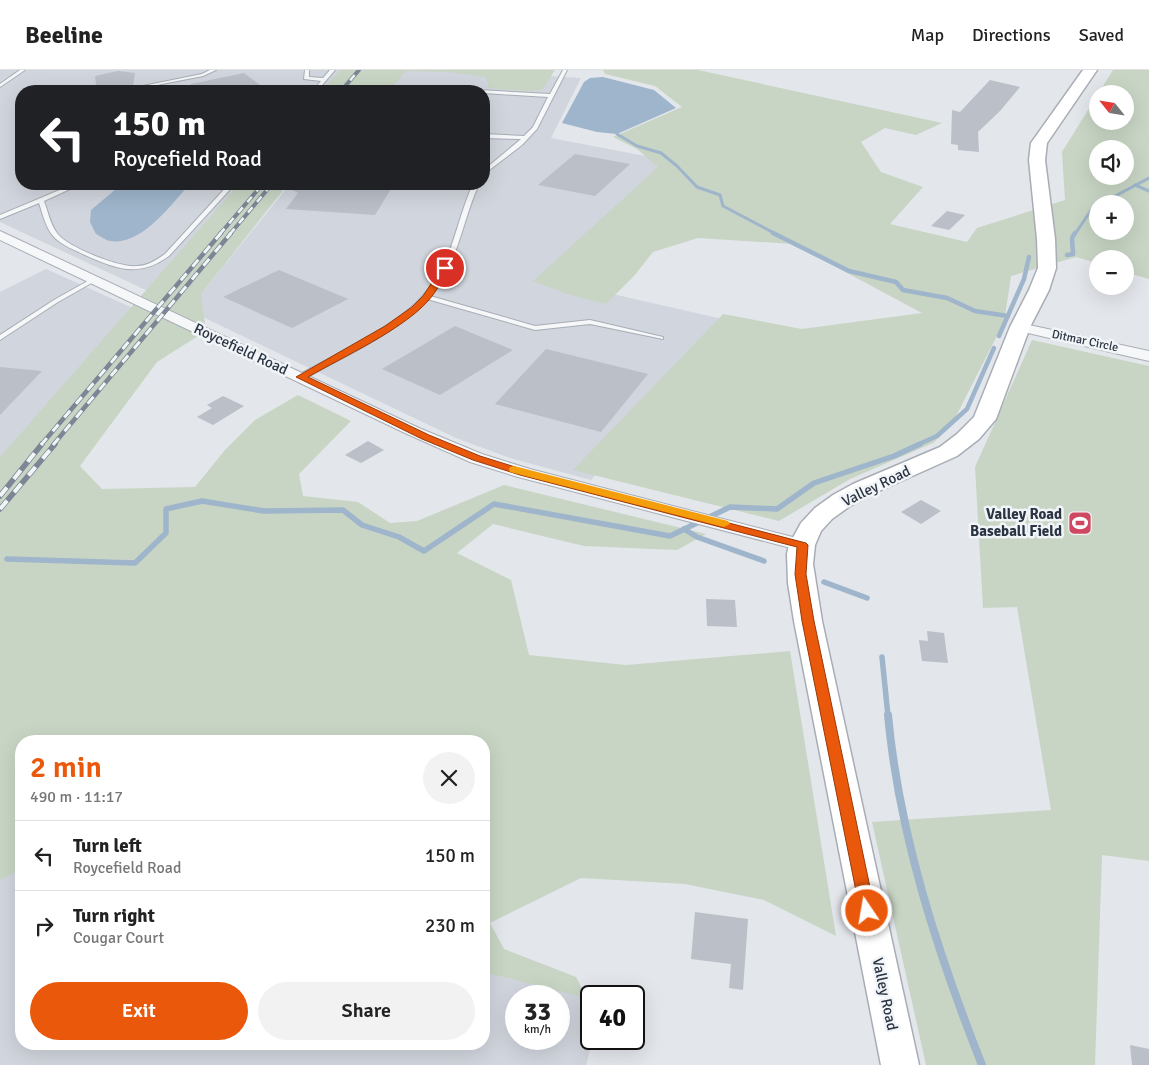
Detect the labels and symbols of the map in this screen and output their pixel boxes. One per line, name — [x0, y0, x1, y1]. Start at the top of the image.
north arrow — [1089, 85, 1134, 130]
pin — [424, 247, 466, 289]
street label: Roycefield Road — [191, 319, 291, 379]
street label: Ditmar Circle — [1050, 327, 1120, 355]
street label: Valley Road — [839, 462, 913, 510]
place label: Valley Road Baseball Field — [970, 505, 1062, 540]
sports icon: Valley Road Baseball Field — [1067, 510, 1093, 536]
position arrow — [840, 884, 892, 936]
street label: Valley Road — [869, 956, 901, 1032]
speed limit sign: 40 — [580, 985, 645, 1050]

